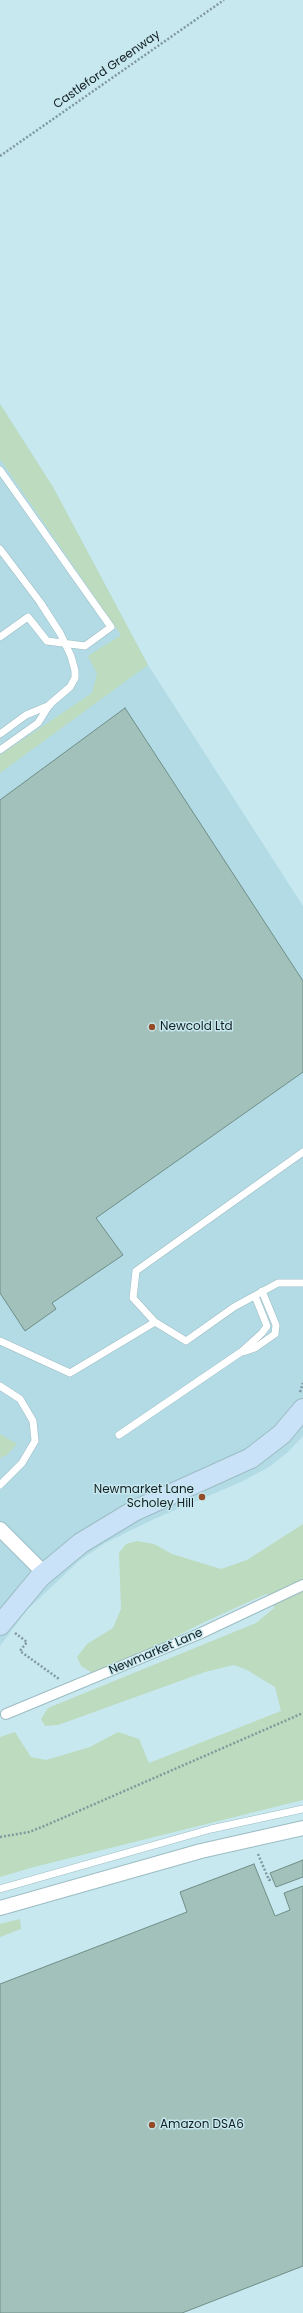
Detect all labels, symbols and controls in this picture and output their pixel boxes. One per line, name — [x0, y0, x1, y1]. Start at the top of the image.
street label: Castleford Greenway — [51, 28, 163, 112]
place label: Newcold Ltd — [160, 1020, 233, 1034]
marker: Newcold Ltd — [147, 1022, 157, 1032]
place label: Newmarket Lane Scholey Hill — [94, 1483, 194, 1511]
marker: Newmarket Lane Scholey Hill — [197, 1492, 207, 1502]
street label: Newmarket Lane — [107, 1626, 205, 1678]
place label: Amazon DSA6 — [160, 2118, 244, 2132]
marker: Amazon DSA6 — [147, 2120, 157, 2130]

